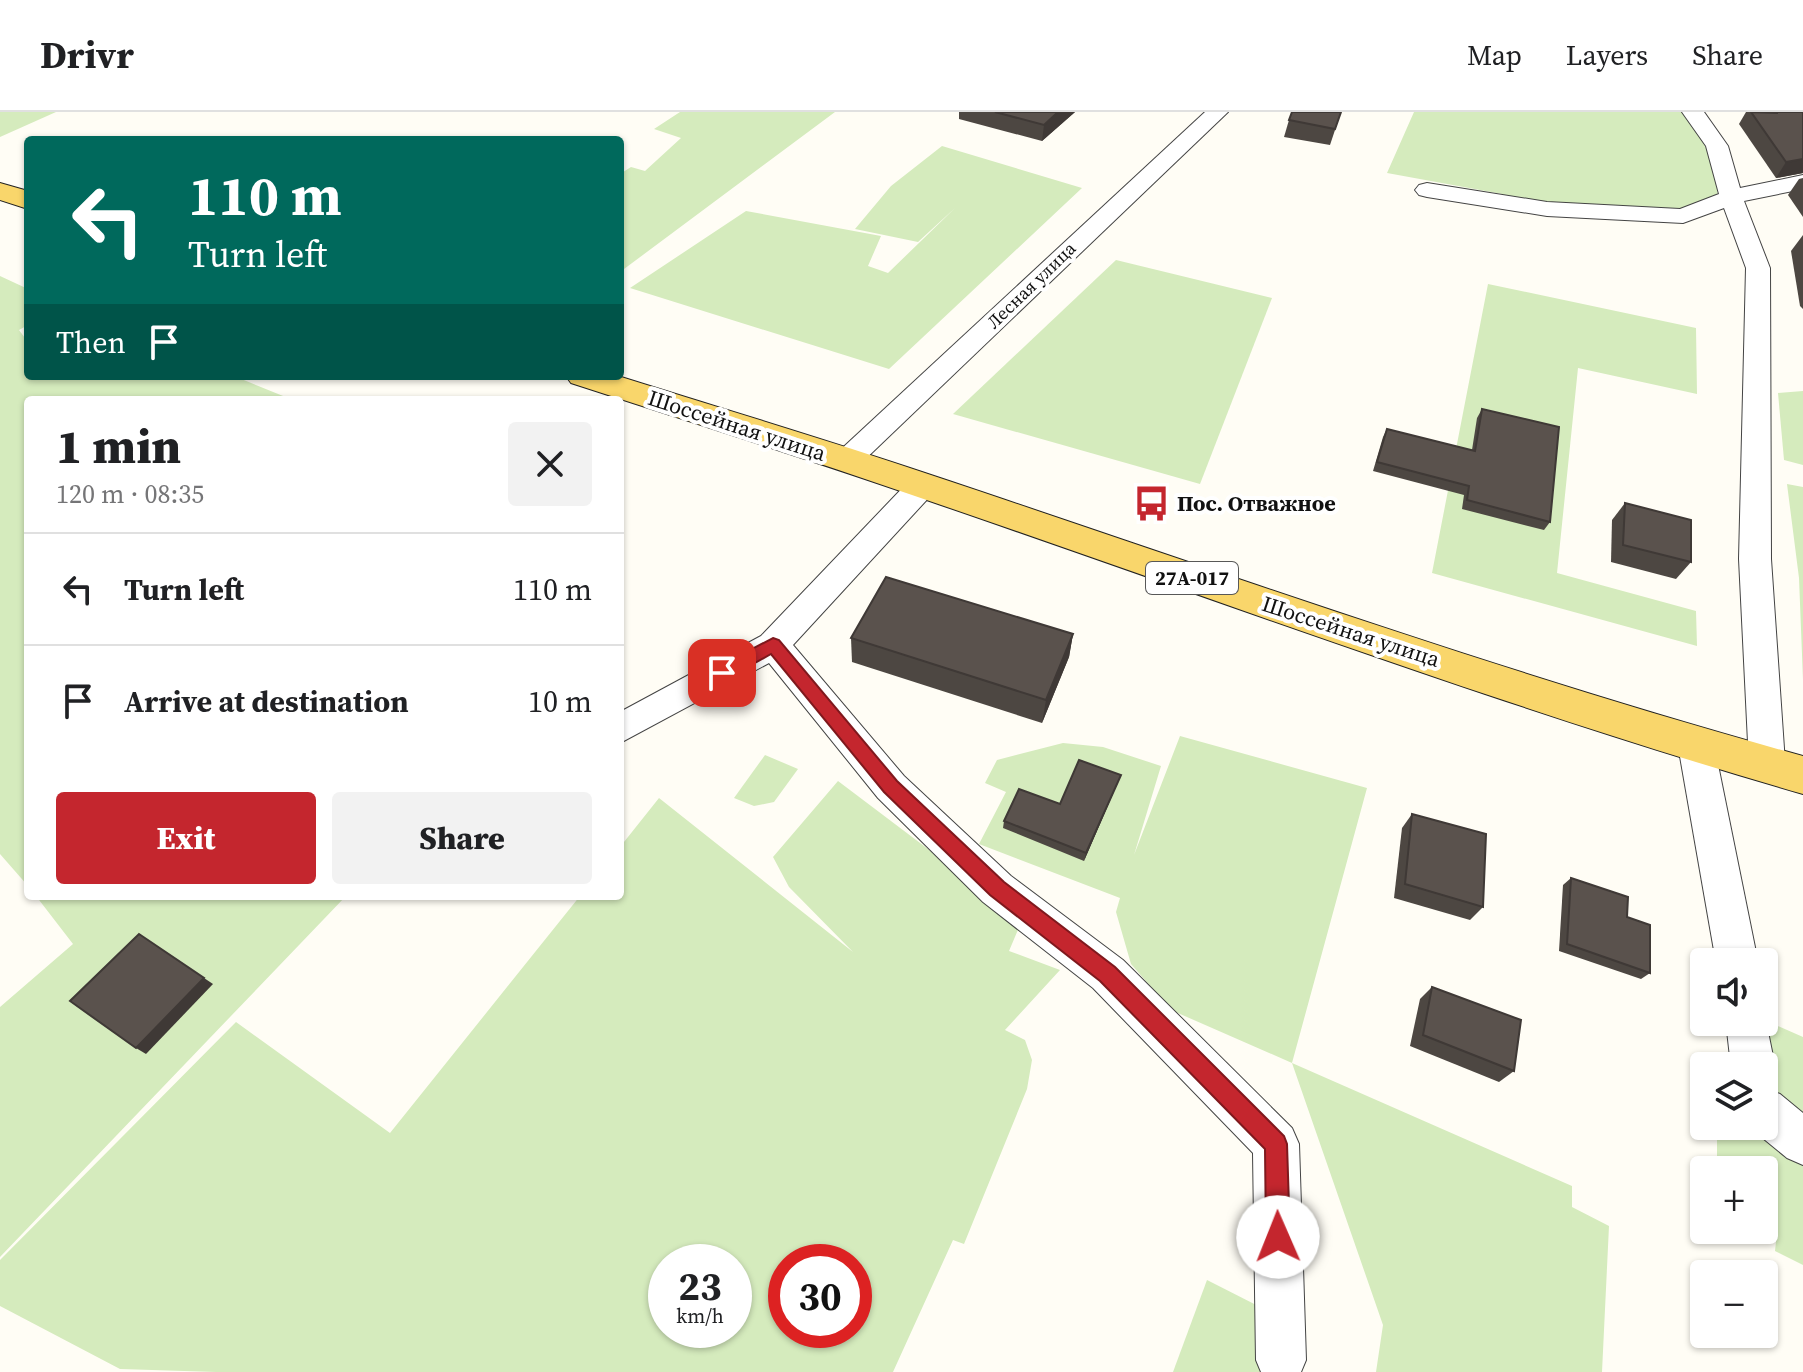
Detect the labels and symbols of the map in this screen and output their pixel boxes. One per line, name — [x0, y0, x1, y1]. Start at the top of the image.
street label: Лесная улица — [981, 235, 1082, 334]
street label: Шоссейная улица — [644, 382, 831, 468]
bus stop icon: Пос. Отважное — [1132, 484, 1170, 522]
place label: Пос. Отважное — [1177, 488, 1336, 518]
road number: 27А-017 — [1146, 562, 1238, 594]
street label: Шоссейная улица — [1258, 588, 1445, 674]
pin — [688, 639, 756, 707]
position arrow — [1236, 1195, 1320, 1279]
speed limit sign: 30 — [768, 1244, 872, 1348]

